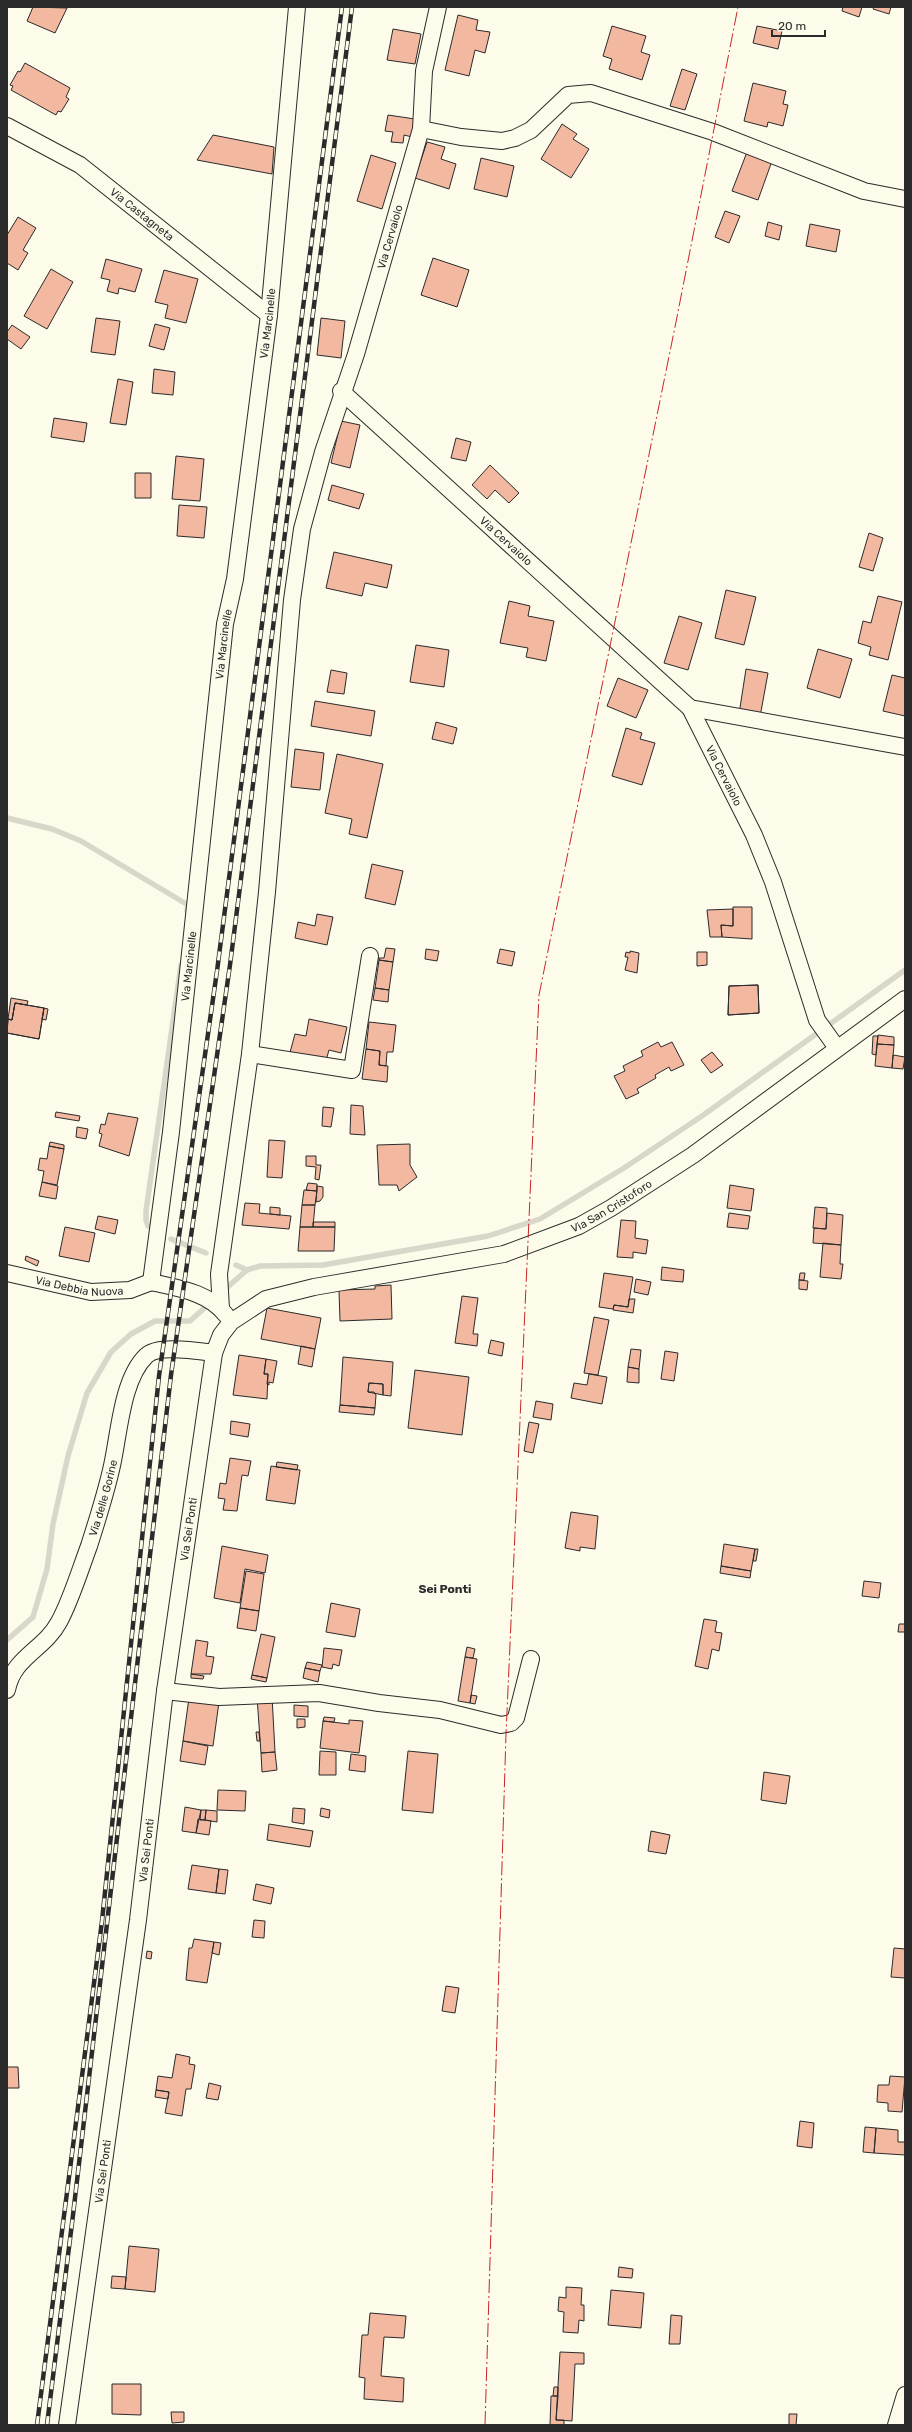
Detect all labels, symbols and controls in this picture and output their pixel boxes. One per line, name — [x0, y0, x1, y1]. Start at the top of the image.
scale bar — [772, 12, 825, 38]
text: 20 m — [778, 19, 806, 33]
street label: Via Castagneta — [107, 185, 176, 244]
street label: Via Cervaiolo — [375, 203, 406, 271]
street label: Via Marcinelle — [257, 288, 278, 359]
street label: Via Cervaiolo — [477, 514, 535, 568]
street label: Via Marcinelle — [213, 608, 235, 680]
street label: Via Cervaiolo — [703, 743, 744, 808]
street label: Via Marcinelle — [179, 930, 199, 1002]
street label: Via San Cristoforo — [569, 1177, 655, 1235]
street label: Via Debbia Nuova — [34, 1274, 124, 1299]
street label: Via delle Gorine — [87, 1459, 120, 1538]
street label: Via Sei Ponti — [178, 1497, 200, 1562]
district label: Sei Ponti — [418, 1582, 472, 1596]
street label: Via Sei Ponti — [136, 1818, 157, 1883]
street label: Via Sei Ponti — [92, 2139, 114, 2204]

